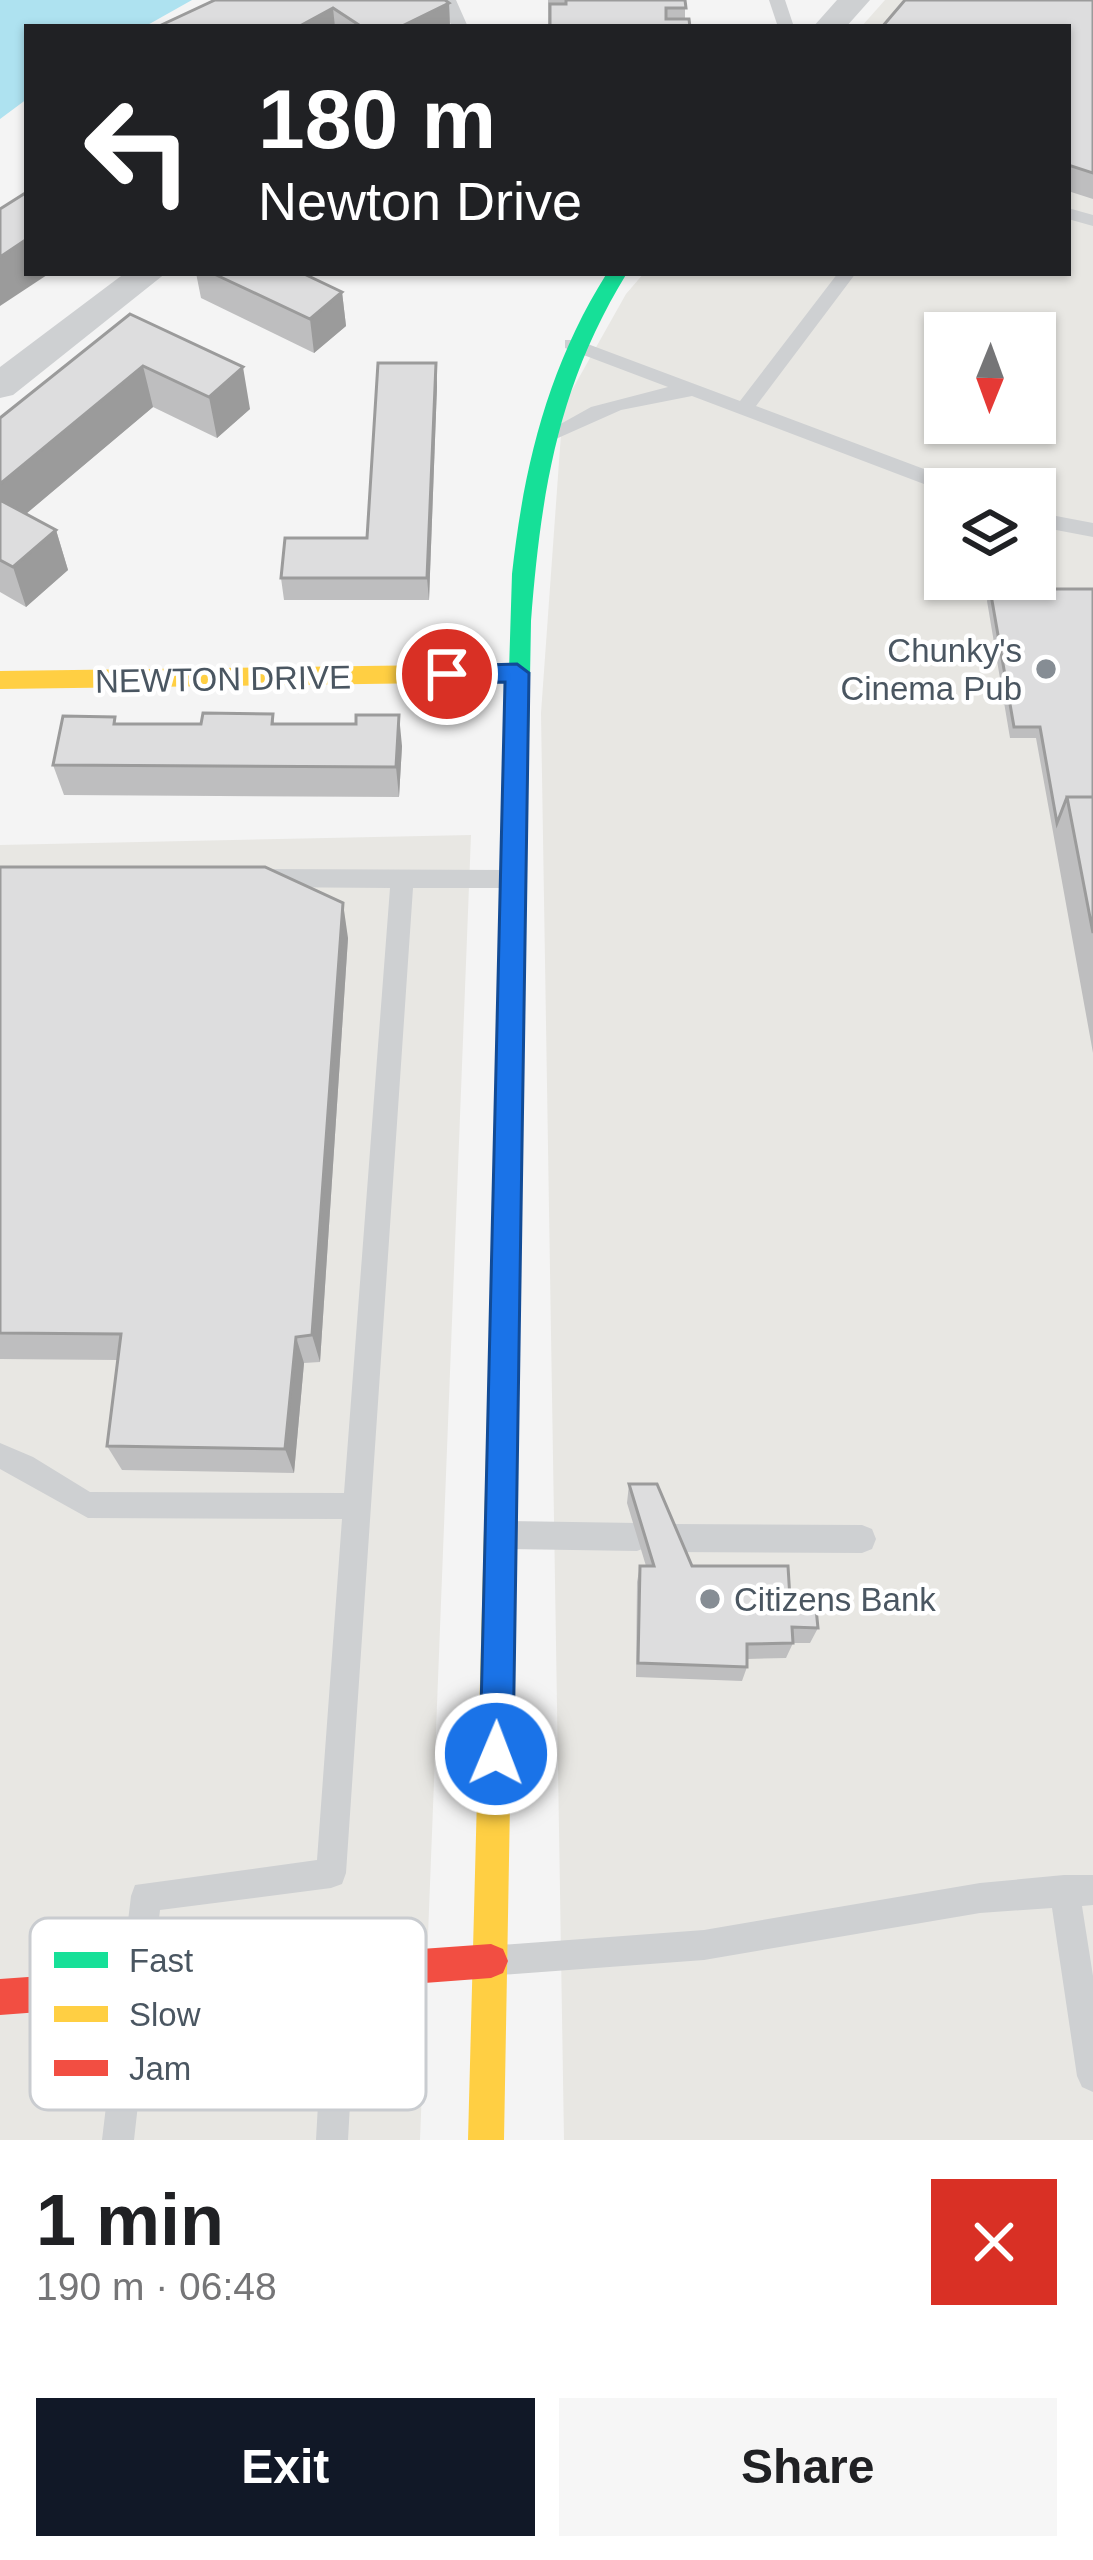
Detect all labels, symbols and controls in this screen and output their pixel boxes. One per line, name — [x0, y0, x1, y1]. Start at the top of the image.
icon: left — [60, 72, 216, 228]
text: 180 m — [258, 72, 496, 166]
text: Newton Drive — [258, 171, 582, 231]
north arrow — [924, 312, 1056, 444]
map controls — [924, 312, 1056, 600]
button: layers — [924, 468, 1056, 600]
pin — [396, 623, 498, 725]
place label: Chunky's Cinema Pub — [840, 632, 1022, 707]
icon: arrive — [414, 641, 480, 707]
marker: Chunky's Cinema Pub — [1033, 656, 1059, 682]
street label: NEWTON DRIVE — [95, 658, 351, 700]
place label: Citizens Bank — [734, 1581, 936, 1618]
marker: Citizens Bank — [697, 1586, 723, 1612]
position arrow — [433, 1691, 559, 1817]
legend — [30, 1918, 426, 2110]
text: Fast — [129, 1942, 193, 1979]
text: Slow — [129, 1996, 201, 2033]
text: Jam — [129, 2050, 191, 2087]
button: close — [931, 2179, 1057, 2305]
text: 1 min — [36, 2180, 224, 2260]
text: 190 m · 06:48 — [36, 2265, 277, 2308]
button: Exit — [36, 2398, 535, 2536]
button: Share — [559, 2398, 1057, 2536]

